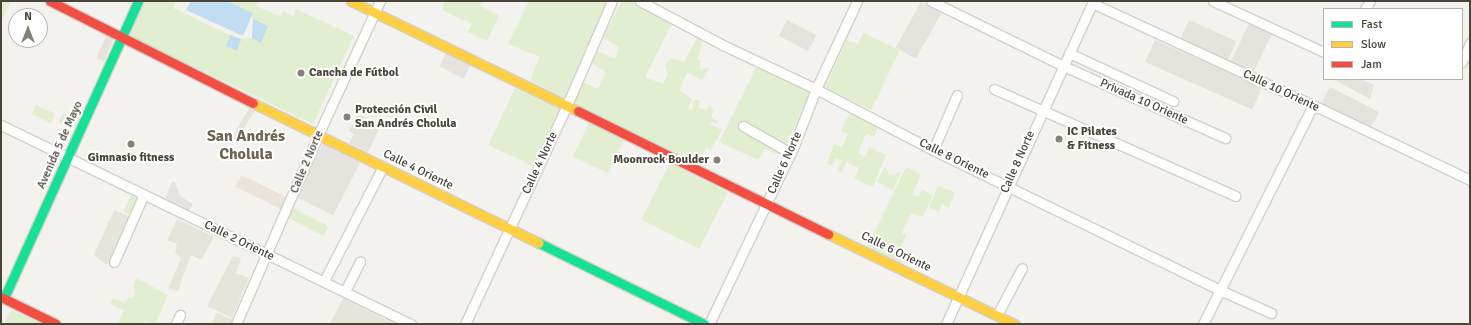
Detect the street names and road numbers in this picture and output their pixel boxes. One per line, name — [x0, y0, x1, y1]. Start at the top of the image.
street label: Calle 10 Oriente — [1240, 67, 1322, 115]
street label: Privada 10 Oriente — [1098, 76, 1190, 128]
street label: Avenida 5 de Mayo — [34, 99, 86, 191]
street label: Calle 2 Norte — [287, 128, 327, 196]
street label: Calle 8 Norte — [998, 128, 1038, 196]
street label: Calle 6 Norte — [765, 129, 805, 197]
street label: Calle 4 Norte — [519, 130, 561, 196]
street label: Calle 8 Oriente — [917, 136, 991, 182]
street label: Calle 4 Oriente — [381, 147, 455, 193]
street label: Calle 2 Oriente — [202, 218, 276, 264]
street label: Calle 6 Oriente — [859, 229, 933, 275]

